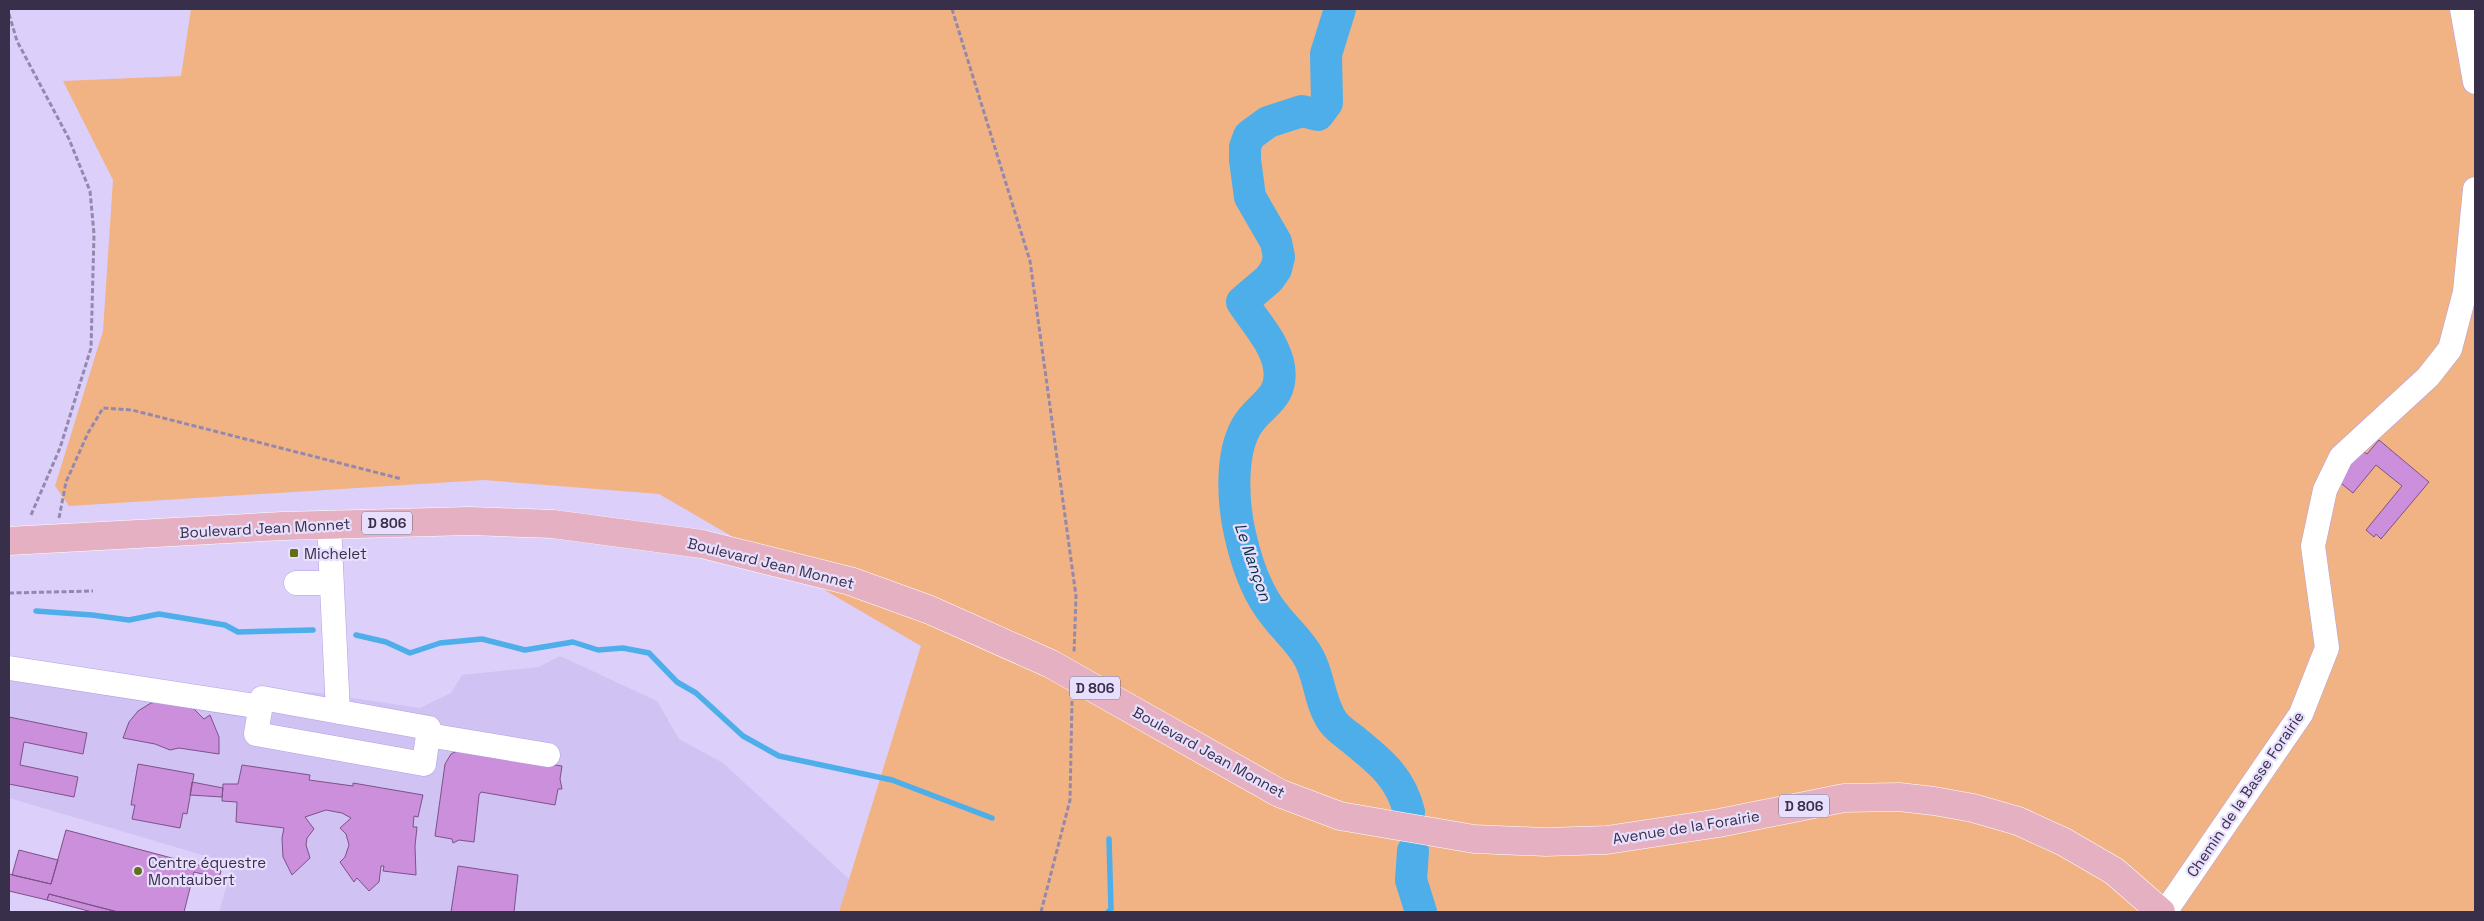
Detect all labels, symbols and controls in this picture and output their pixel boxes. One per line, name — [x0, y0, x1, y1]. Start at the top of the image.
road number: D 806 — [362, 512, 412, 534]
street label: Boulevard Jean Monnet — [179, 514, 351, 542]
water label: Le Nançon — [1230, 520, 1277, 605]
street label: Boulevard Jean Monnet — [686, 533, 856, 593]
place label: Michelet — [304, 544, 367, 563]
marker: Michelet — [288, 547, 300, 559]
road number: D 806 — [1070, 676, 1120, 700]
street label: Boulevard Jean Monnet — [1130, 702, 1289, 802]
street label: Chemin de la Basse Forairie — [2182, 707, 2308, 881]
road number: D 806 — [1779, 794, 1829, 818]
street label: Avenue de la Forairie — [1611, 806, 1761, 848]
place label: Centre équestre Montaubert — [148, 853, 266, 889]
marker: Centre équestre Montaubert — [132, 865, 144, 877]

